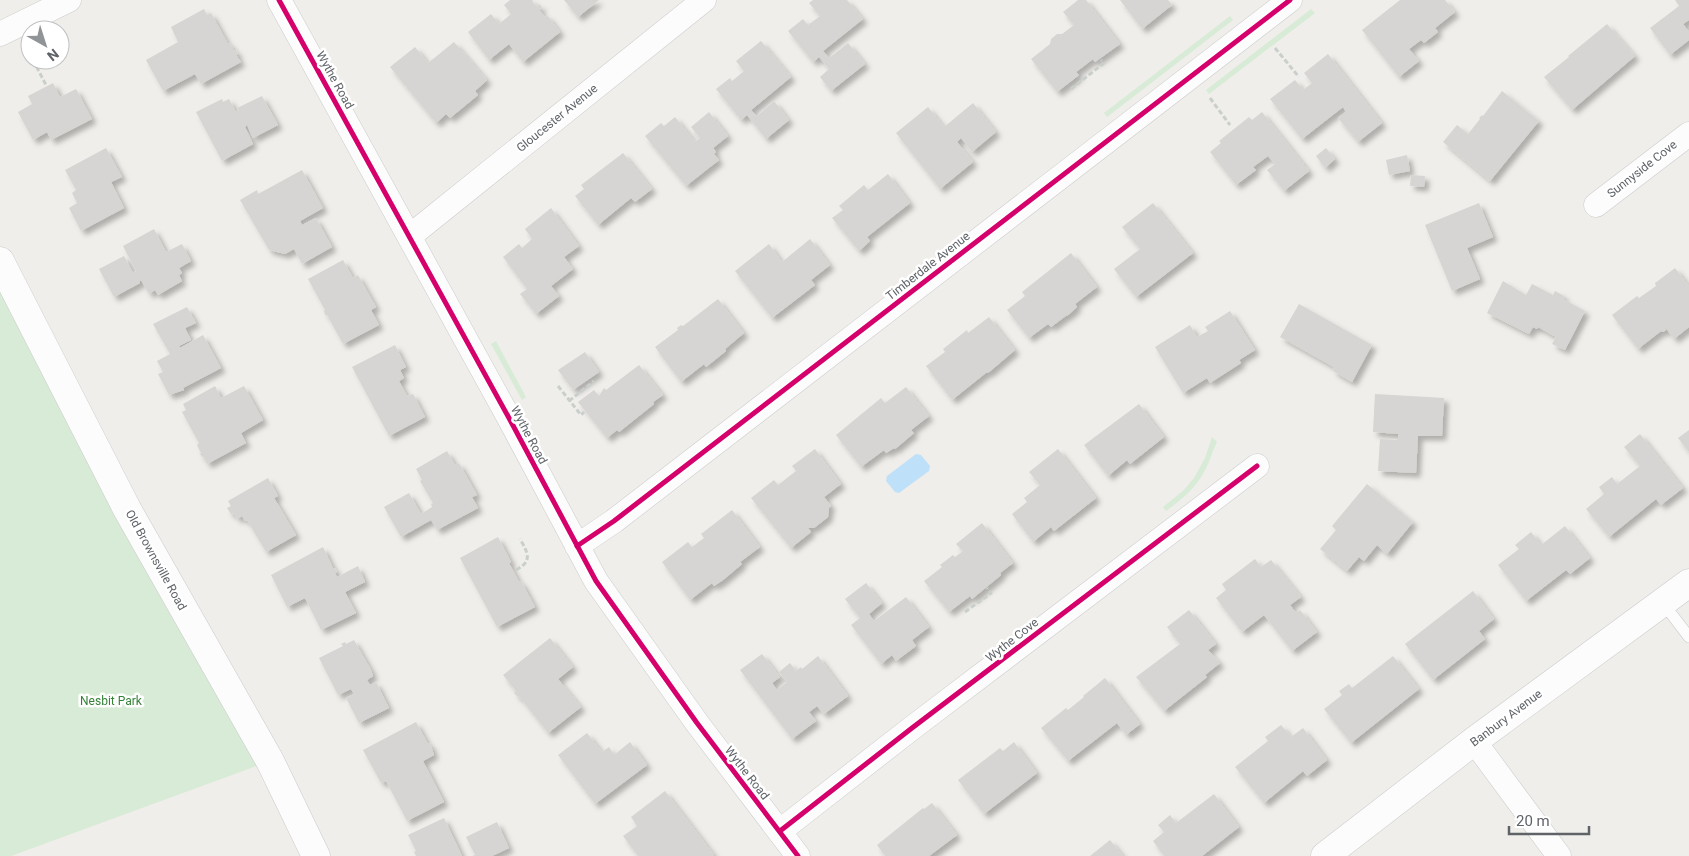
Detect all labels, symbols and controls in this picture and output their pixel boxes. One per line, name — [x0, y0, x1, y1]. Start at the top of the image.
north arrow — [20, 20, 70, 70]
text: N — [44, 46, 62, 64]
street label: Wythe Road — [313, 49, 357, 111]
street label: Gloucester Avenue — [514, 81, 600, 155]
street label: Sunnyside Cove — [1604, 137, 1680, 201]
street label: Timberdale Avenue — [883, 229, 973, 303]
street label: Wythe Road — [508, 404, 550, 466]
street label: Old Brownsville Road — [123, 507, 189, 613]
street label: Wythe Cove — [983, 615, 1041, 665]
street label: Banbury Avenue — [1467, 687, 1545, 749]
park label: Nesbit Park — [80, 694, 143, 708]
street label: Wythe Road — [722, 744, 772, 802]
scale bar — [1509, 804, 1589, 836]
text: 20 m — [1516, 812, 1550, 830]

